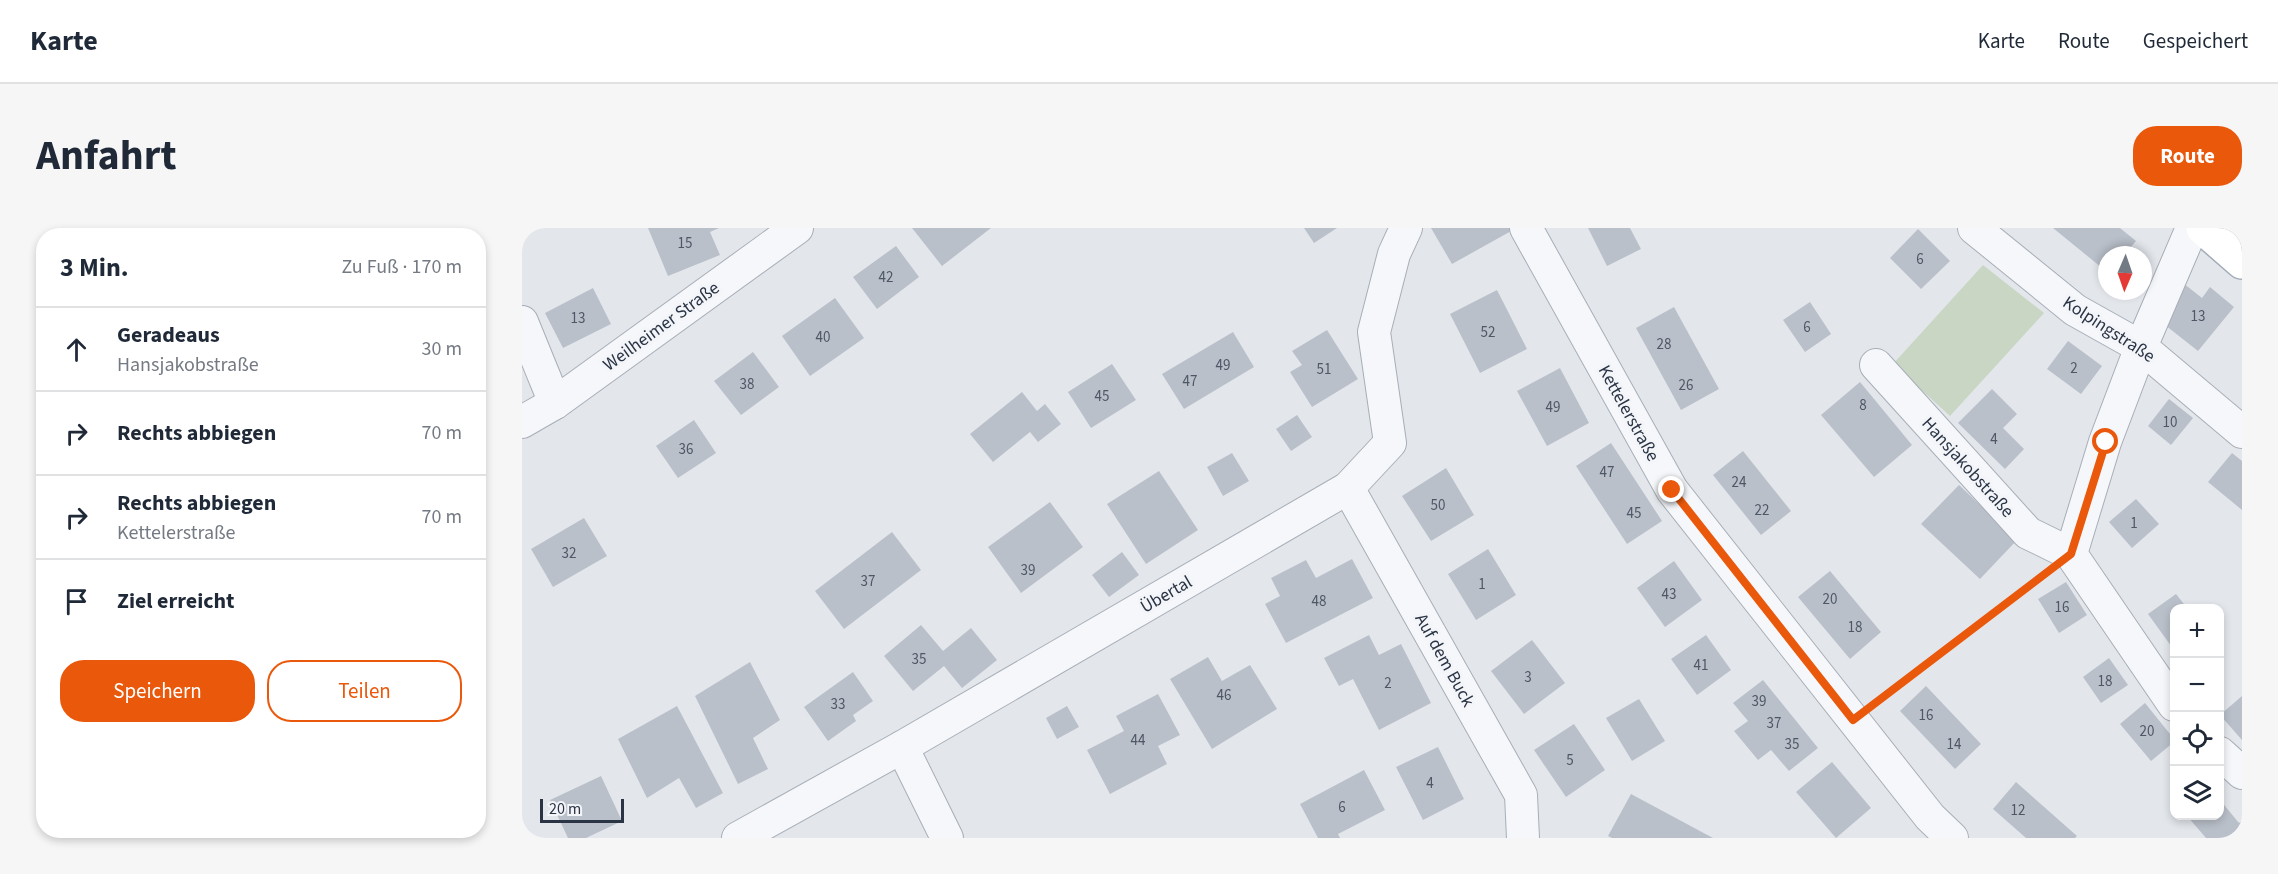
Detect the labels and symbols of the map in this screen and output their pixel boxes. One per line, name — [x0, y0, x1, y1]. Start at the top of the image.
house number: 15 — [678, 233, 692, 254]
north arrow — [2098, 246, 2152, 300]
house number: 6 — [1916, 249, 1924, 270]
house number: 42 — [879, 267, 893, 288]
street label: Weilheimer Straße — [598, 276, 725, 377]
street label: Kolpingstraße — [2058, 290, 2160, 369]
house number: 13 — [2191, 306, 2205, 327]
house number: 13 — [571, 308, 585, 329]
house number: 6 — [1803, 317, 1811, 338]
house number: 52 — [1481, 322, 1495, 343]
house number: 40 — [816, 327, 830, 348]
house number: 28 — [1657, 334, 1671, 355]
house number: 49 — [1216, 355, 1230, 376]
house number: 2 — [2070, 358, 2078, 379]
house number: 51 — [1317, 359, 1331, 380]
street label: Kettelerstraße — [1592, 361, 1665, 466]
house number: 47 — [1183, 371, 1197, 392]
house number: 38 — [740, 374, 754, 395]
house number: 26 — [1679, 375, 1693, 396]
house number: 45 — [1095, 386, 1109, 407]
house number: 8 — [1859, 395, 1867, 416]
house number: 49 — [1546, 397, 1560, 418]
street label: Hansjakobstraße — [1916, 412, 2020, 523]
house number: 10 — [2163, 412, 2177, 433]
route start — [2092, 428, 2118, 454]
house number: 4 — [1990, 429, 1998, 450]
house number: 36 — [679, 439, 693, 460]
house number: 47 — [1600, 462, 1614, 483]
house number: 24 — [1732, 472, 1747, 493]
route end — [1658, 476, 1684, 502]
house number: 50 — [1431, 495, 1445, 516]
house number: 22 — [1755, 500, 1769, 521]
house number: 45 — [1627, 503, 1641, 524]
house number: 1 — [2130, 513, 2138, 534]
house number: 32 — [562, 543, 576, 564]
house number: 39 — [1021, 560, 1035, 581]
street label: Übertal — [1136, 570, 1197, 619]
house number: 37 — [861, 571, 875, 592]
house number: 1 — [1478, 574, 1486, 595]
house number: 43 — [1662, 584, 1676, 605]
house number: 20 — [1823, 589, 1837, 610]
house number: 48 — [1312, 591, 1326, 612]
house number: 16 — [2055, 597, 2069, 618]
street label: Auf dem Buck — [1409, 609, 1481, 712]
house number: 18 — [1848, 617, 1862, 638]
house number: 35 — [912, 649, 926, 670]
house number: 41 — [1694, 655, 1708, 676]
house number: 3 — [1524, 667, 1532, 688]
house number: 18 — [2098, 671, 2112, 692]
house number: 2 — [1384, 673, 1392, 694]
house number: 46 — [1217, 685, 1231, 706]
house number: 39 — [1752, 691, 1766, 712]
house number: 33 — [831, 694, 845, 715]
house number: 16 — [1919, 705, 1933, 726]
house number: 37 — [1767, 713, 1781, 734]
house number: 20 — [2140, 721, 2154, 742]
house number: 44 — [1131, 730, 1146, 751]
house number: 35 — [1785, 734, 1799, 755]
house number: 14 — [1947, 734, 1962, 755]
house number: 5 — [1566, 750, 1574, 771]
house number: 4 — [1426, 773, 1434, 794]
scale bar — [540, 796, 624, 824]
house number: 6 — [1338, 797, 1346, 818]
house number: 12 — [2011, 800, 2025, 821]

